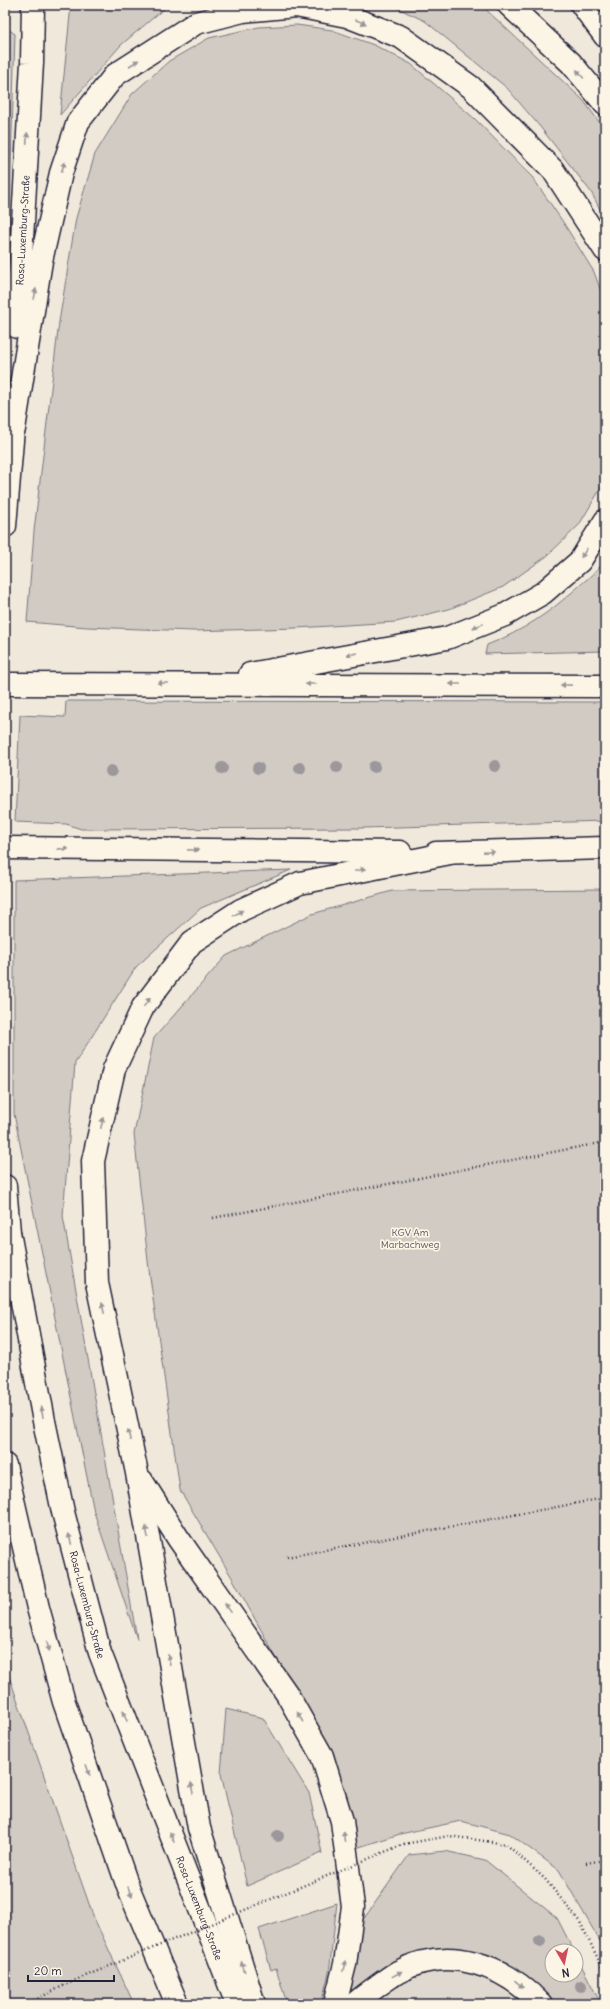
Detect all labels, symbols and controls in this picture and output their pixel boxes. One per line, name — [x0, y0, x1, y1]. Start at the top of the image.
one-way arrow — [355, 19, 367, 25]
one-way arrow — [129, 59, 139, 67]
one-way arrow — [575, 69, 584, 79]
one-way arrow — [24, 131, 30, 144]
one-way arrow — [60, 161, 66, 173]
street label: Rosa-Luxemburg-Straße — [13, 175, 33, 286]
one-way arrow — [32, 288, 38, 300]
one-way arrow — [580, 548, 588, 559]
one-way arrow — [472, 623, 484, 629]
one-way arrow — [346, 652, 358, 658]
one-way arrow — [156, 680, 169, 686]
one-way arrow — [304, 681, 317, 687]
one-way arrow — [448, 681, 461, 687]
one-way arrow — [559, 682, 572, 688]
one-way arrow — [57, 846, 70, 852]
one-way arrow — [187, 847, 200, 853]
one-way arrow — [483, 848, 495, 855]
one-way arrow — [354, 867, 366, 873]
one-way arrow — [232, 909, 244, 916]
one-way arrow — [143, 997, 151, 1008]
one-way arrow — [99, 1117, 105, 1129]
park label: KGV Am Marbachweg — [381, 1226, 439, 1251]
one-way arrow — [99, 1302, 105, 1314]
one-way arrow — [39, 1406, 45, 1418]
one-way arrow — [125, 1429, 131, 1441]
one-way arrow — [144, 1526, 150, 1538]
one-way arrow — [67, 1532, 73, 1544]
street label: Rosa-Luxemburg-Straße — [66, 1550, 107, 1660]
one-way arrow — [224, 1603, 232, 1613]
one-way arrow — [45, 1640, 51, 1652]
one-way arrow — [166, 1654, 172, 1666]
one-way arrow — [121, 1710, 127, 1722]
one-way arrow — [296, 1711, 303, 1722]
one-way arrow — [85, 1764, 91, 1776]
one-way arrow — [189, 1782, 195, 1794]
one-way arrow — [341, 1831, 347, 1844]
one-way arrow — [169, 1832, 175, 1843]
street label: Rosa-Luxemburg-Straße — [173, 1854, 225, 1962]
one-way arrow — [128, 1887, 134, 1899]
north arrow — [544, 1943, 584, 1983]
scale bar — [28, 1957, 114, 1983]
one-way arrow — [240, 1960, 246, 1972]
one-way arrow — [342, 1960, 348, 1972]
text: 20 m — [34, 1963, 62, 1978]
text: N — [561, 1965, 570, 1980]
one-way arrow — [391, 1970, 403, 1977]
one-way arrow — [513, 1979, 524, 1988]

